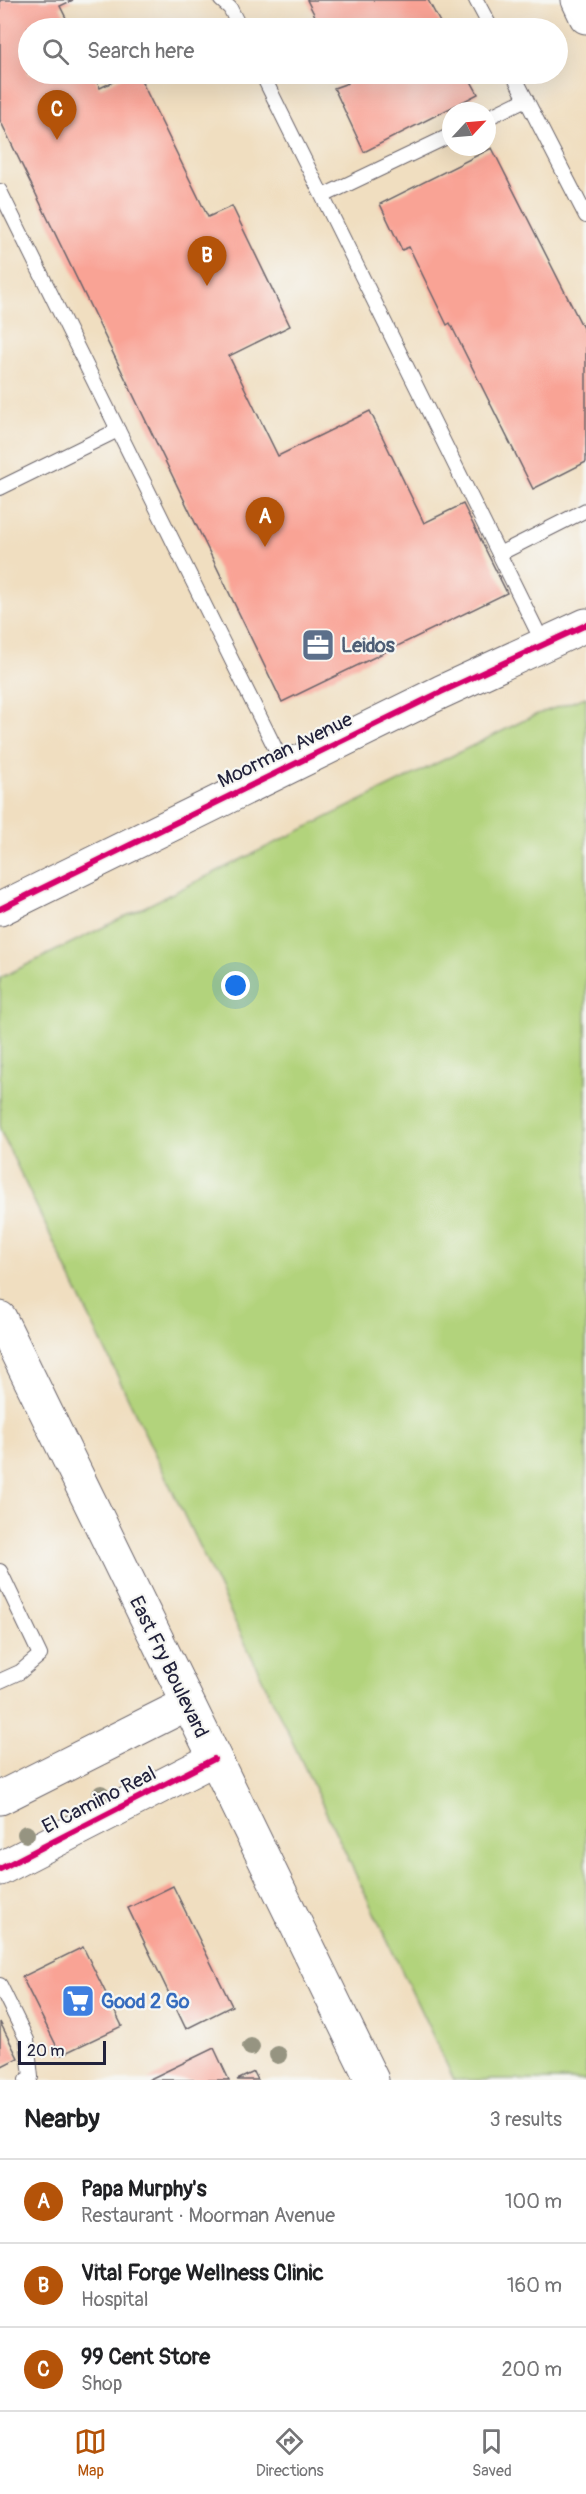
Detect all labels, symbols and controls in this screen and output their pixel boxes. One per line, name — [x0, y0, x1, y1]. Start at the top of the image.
search box — [18, 18, 568, 84]
icon: search — [39, 35, 72, 68]
text: Search here — [87, 37, 194, 65]
pin: C — [38, 90, 76, 140]
north arrow — [442, 102, 496, 156]
pin: B — [188, 236, 226, 286]
pin: A — [246, 498, 284, 547]
office icon: Leidos — [300, 627, 336, 663]
place label: Leidos — [341, 633, 395, 658]
street label: Moorman Avenue — [214, 707, 356, 793]
your location — [221, 971, 250, 1000]
street label: East Fry Boulevard — [124, 1592, 214, 1742]
street label: El Camino Real — [38, 1761, 160, 1839]
supermarket icon: Good 2 Go — [60, 1983, 96, 2019]
place label: Good 2 Go — [101, 1989, 190, 2014]
scale bar — [18, 2038, 106, 2066]
text: 20 m — [27, 2041, 65, 2061]
text: Nearby — [24, 2103, 100, 2135]
text: 3 results — [490, 2107, 562, 2132]
text: Papa Murphy's — [81, 2175, 207, 2203]
text: A — [37, 2189, 50, 2214]
text: 100 m — [505, 2189, 562, 2214]
text: Restaurant · Moorman Avenue — [81, 2203, 335, 2228]
text: Vital Forge Wellness Clinic — [81, 2259, 324, 2287]
text: B — [38, 2273, 49, 2298]
text: 160 m — [507, 2273, 562, 2298]
text: Hospital — [81, 2287, 148, 2312]
text: 99 Cent Store — [81, 2343, 210, 2371]
text: C — [37, 2357, 50, 2382]
text: 200 m — [501, 2357, 562, 2382]
text: Shop — [81, 2371, 122, 2396]
tab: Map — [74, 2425, 107, 2481]
tab: Directions — [256, 2425, 324, 2481]
tab: Saved — [472, 2425, 512, 2481]

